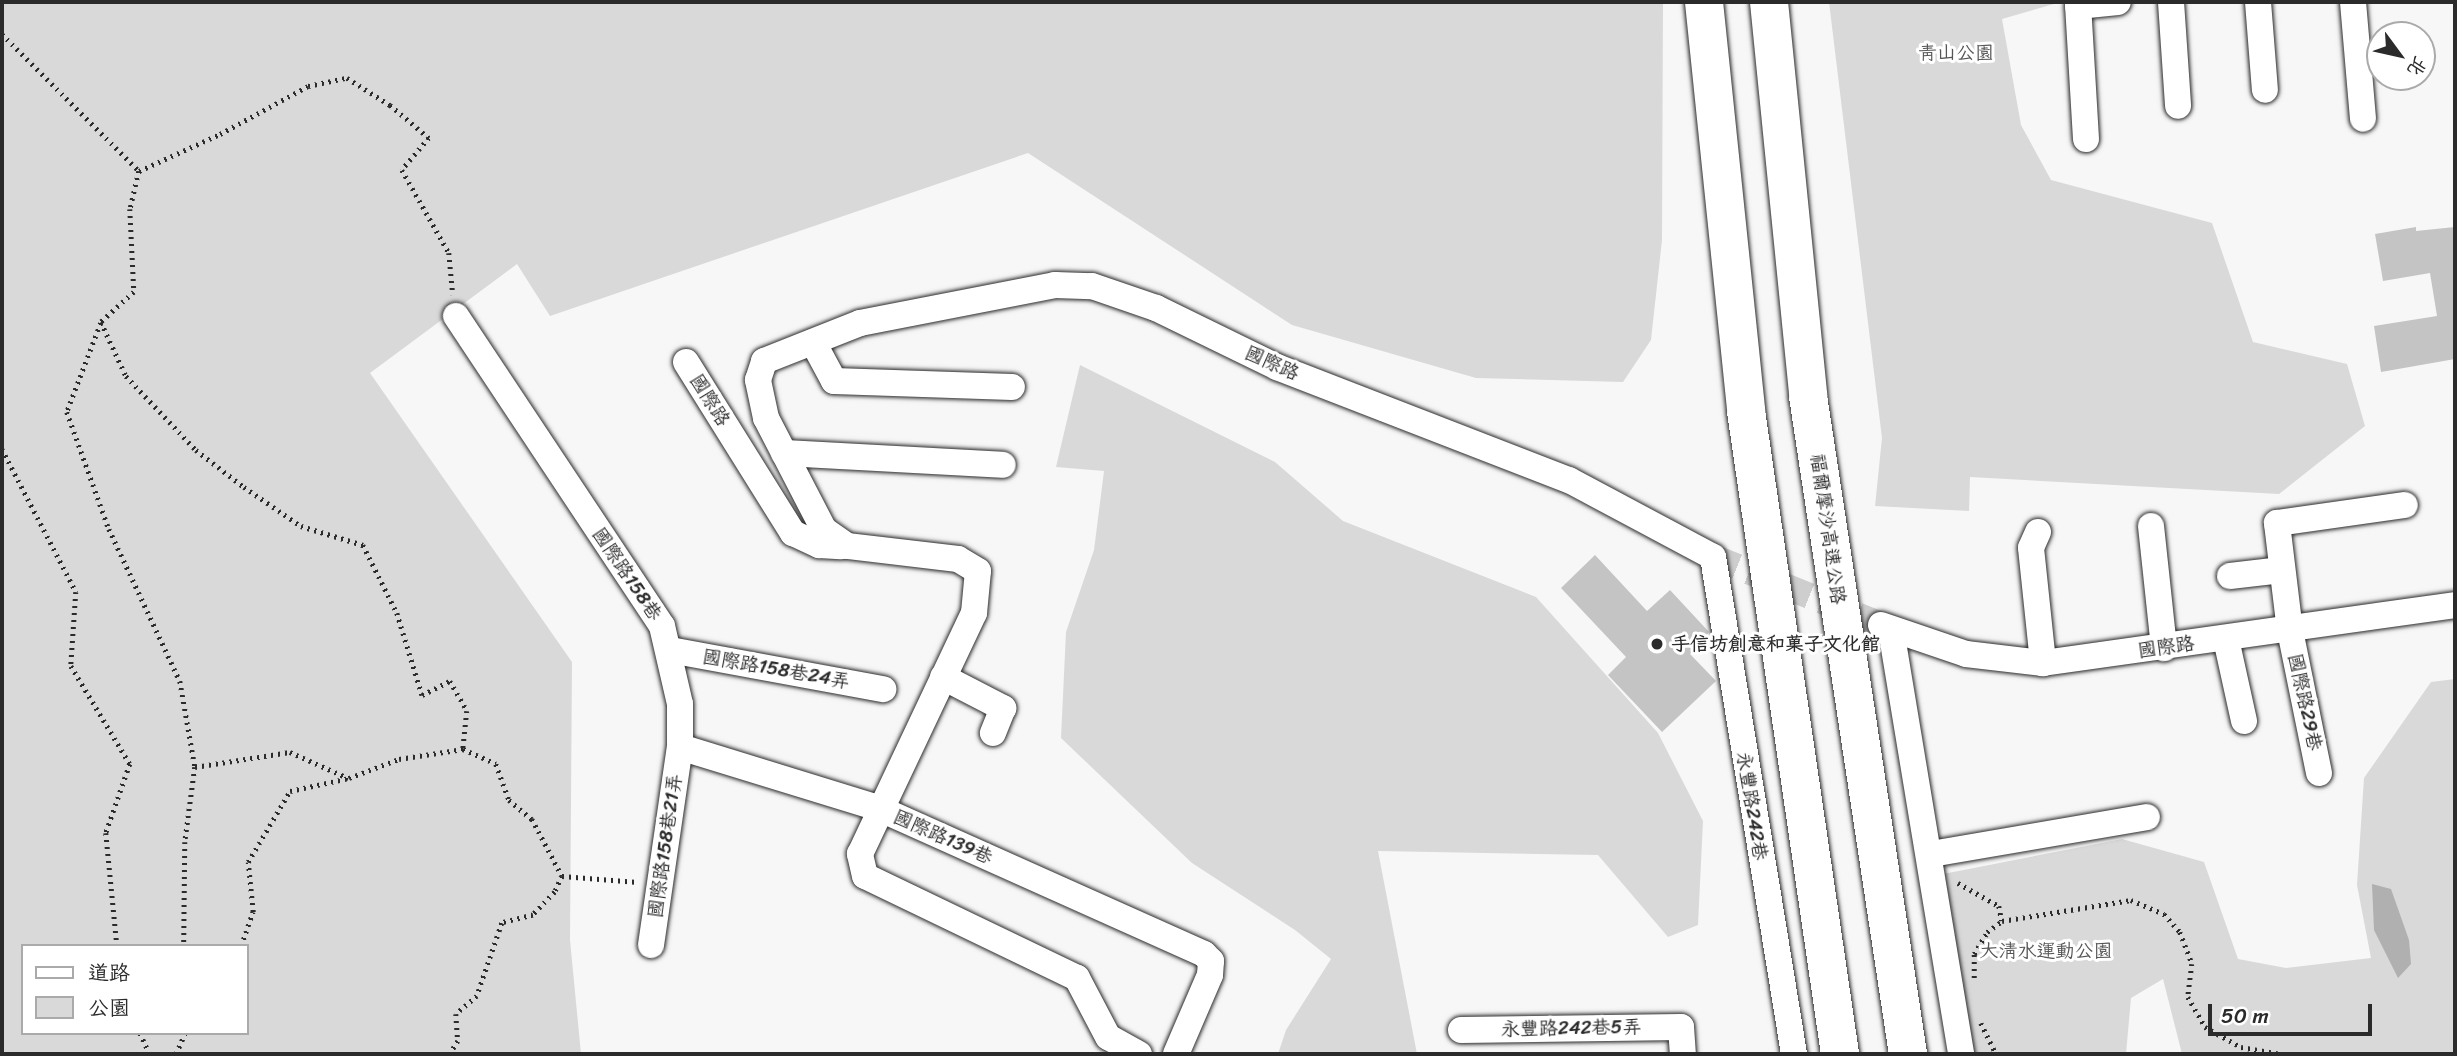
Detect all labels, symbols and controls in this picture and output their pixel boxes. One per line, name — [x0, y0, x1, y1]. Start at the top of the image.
north arrow — [2366, 21, 2436, 91]
park label: 青山公園 — [1918, 42, 1994, 64]
text: 北 — [2398, 50, 2436, 84]
street label: 國際路 — [1241, 341, 1303, 385]
street label: 國際路 — [685, 370, 735, 430]
street label: 福爾摩沙高速公路 — [1806, 452, 1850, 606]
street label: 國際路158巷 — [588, 523, 666, 625]
street label: 國際路 — [2136, 632, 2196, 662]
place label: 手信坊創意和菓子文化館 — [1671, 633, 1880, 655]
marker: 手信坊創意和菓子文化館 — [1649, 636, 1665, 652]
street label: 國際路158巷24弄 — [701, 645, 851, 693]
street label: 國際路29巷 — [2284, 651, 2326, 753]
street label: 永豐路242巷 — [1732, 750, 1772, 862]
street label: 國際路158巷21弄 — [644, 772, 686, 920]
street label: 國際路139巷 — [890, 805, 996, 869]
park label: 大清水運動公園 — [1980, 940, 2112, 962]
legend — [21, 944, 248, 1035]
text: 道路 — [88, 954, 130, 992]
text: 公園 — [88, 989, 130, 1027]
scale bar — [2212, 990, 2376, 1034]
text: 50 m — [2221, 997, 2269, 1035]
street label: 永豐路242巷5弄 — [1501, 1015, 1641, 1041]

